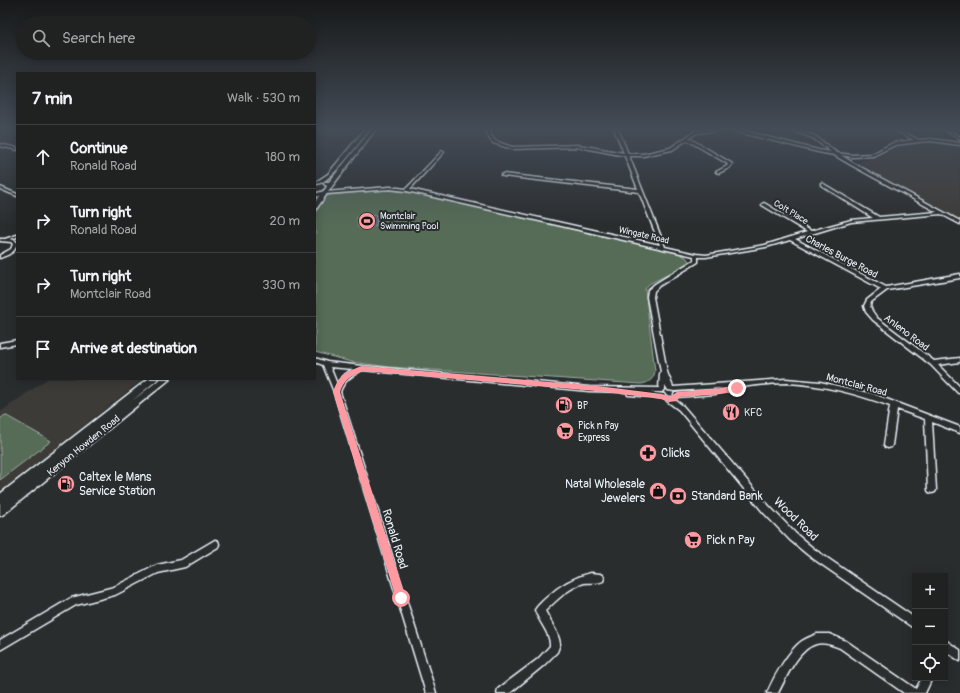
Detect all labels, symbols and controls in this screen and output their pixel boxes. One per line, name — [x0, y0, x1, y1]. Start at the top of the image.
search box — [16, 16, 316, 60]
icon: search — [30, 27, 52, 49]
text: Search here — [62, 29, 135, 48]
text: 7 min — [32, 88, 72, 109]
text: Walk · 530 m — [227, 90, 300, 106]
text: Continue — [70, 139, 128, 158]
icon: ahead — [32, 146, 54, 168]
text: 180 m — [265, 149, 300, 165]
text: Ronald Road — [70, 158, 137, 174]
street label: Colt Place — [771, 198, 811, 227]
text: Turn right — [70, 203, 131, 222]
icon: right — [32, 210, 54, 232]
sports icon: Montclair Swimming Pool — [357, 211, 377, 231]
place label: Montclair Swimming Pool — [380, 211, 439, 232]
text: 20 m — [269, 213, 300, 229]
text: Ronald Road — [70, 222, 137, 238]
street label: Wingate Road — [618, 224, 670, 247]
street label: Charles Burge Road — [803, 233, 880, 281]
text: Turn right — [70, 267, 131, 286]
icon: right — [32, 274, 54, 296]
text: 330 m — [262, 277, 300, 293]
text: Montclair Road — [70, 286, 151, 302]
street label: Anleno Road — [881, 312, 931, 354]
icon: arrive — [32, 338, 54, 360]
text: Arrive at destination — [70, 339, 197, 358]
street label: Montclair Road — [825, 371, 889, 399]
route end — [728, 379, 746, 397]
fuel station icon: BP — [554, 395, 574, 415]
place label: BP — [577, 400, 589, 412]
restaurant icon: KFC — [721, 402, 741, 422]
place label: KFC — [744, 407, 762, 419]
street label: Kenyon Howden Road — [45, 413, 123, 479]
place label: Pick n Pay Express — [578, 420, 619, 444]
supermarket icon: Pick n Pay Express — [555, 421, 575, 441]
pharmacy icon: Clicks — [638, 443, 658, 463]
place label: Clicks — [661, 446, 690, 461]
place label: Caltex le Mans Service Station — [79, 470, 156, 499]
fuel station icon: Caltex le Mans Service Station — [56, 474, 76, 494]
place label: Natal Wholesale Jewelers — [565, 477, 646, 506]
shop icon: Natal Wholesale Jewelers — [648, 481, 668, 501]
bank icon: Standard Bank — [668, 486, 688, 506]
place label: Standard Bank — [691, 489, 763, 504]
street label: Wood Road — [770, 494, 821, 544]
street label: Ronald Road — [378, 507, 411, 571]
supermarket icon: Pick n Pay — [683, 530, 703, 550]
place label: Pick n Pay — [706, 533, 755, 548]
map controls — [912, 573, 948, 681]
button: + — [912, 573, 948, 609]
route start — [392, 589, 410, 607]
button: − — [912, 609, 948, 645]
button: locate — [912, 645, 948, 681]

